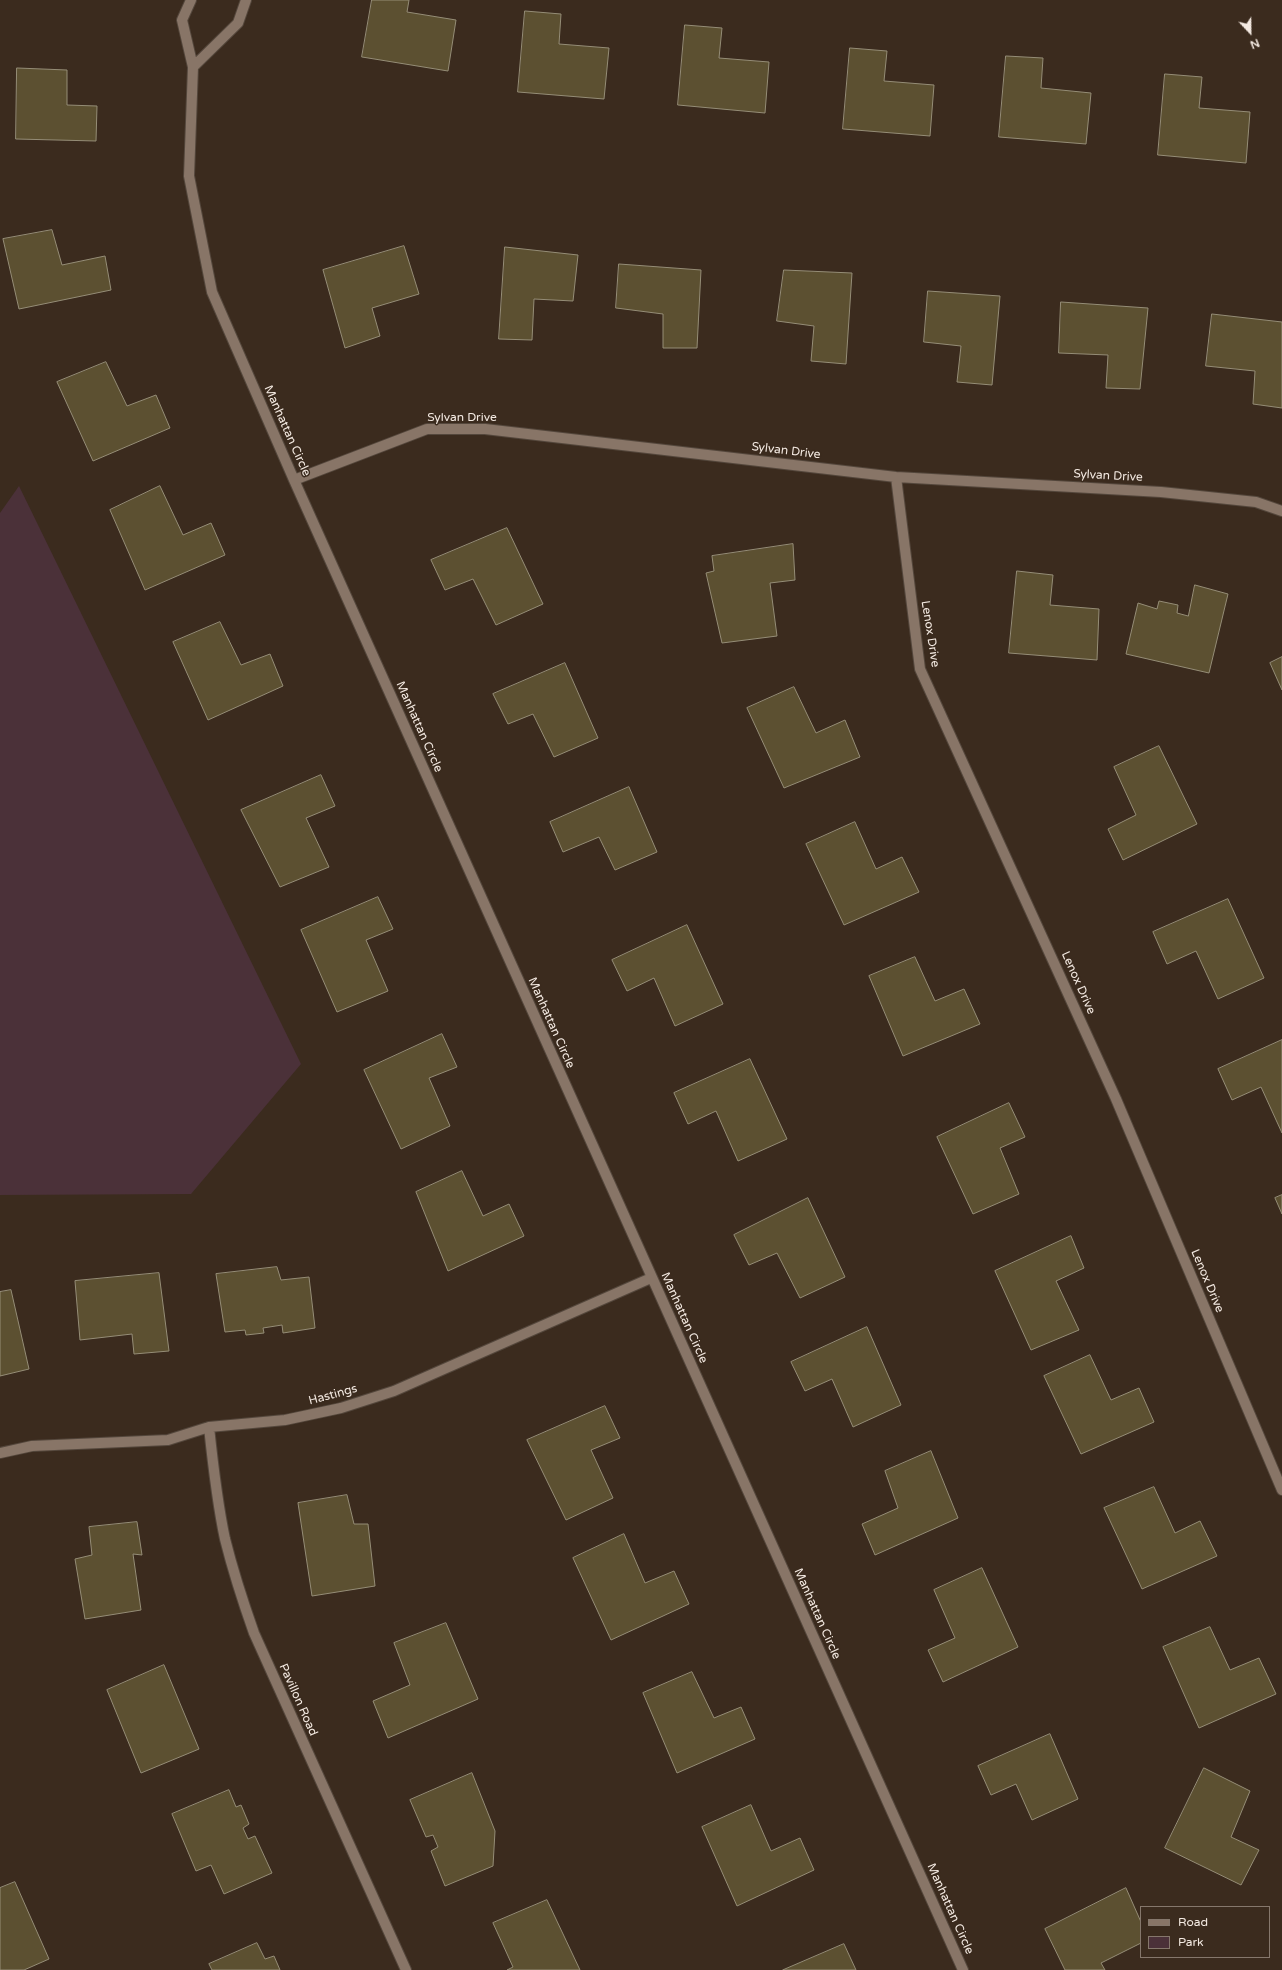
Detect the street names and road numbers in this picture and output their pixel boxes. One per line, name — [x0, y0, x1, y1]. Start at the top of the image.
street label: Manhattan Circle — [261, 383, 313, 479]
street label: Sylvan Drive — [427, 411, 497, 425]
street label: Sylvan Drive — [751, 440, 821, 462]
street label: Sylvan Drive — [1073, 467, 1143, 485]
street label: Lenox Drive — [918, 600, 942, 668]
street label: Manhattan Circle — [393, 679, 445, 775]
street label: Lenox Drive — [1058, 949, 1098, 1017]
street label: Manhattan Circle — [525, 975, 577, 1071]
street label: Lenox Drive — [1187, 1247, 1227, 1315]
street label: Manhattan Circle — [658, 1270, 710, 1366]
street label: Hastings — [307, 1382, 359, 1408]
street label: Manhattan Circle — [791, 1566, 843, 1662]
street label: Pavillon Road — [276, 1662, 320, 1738]
street label: Manhattan Circle — [924, 1861, 976, 1957]

